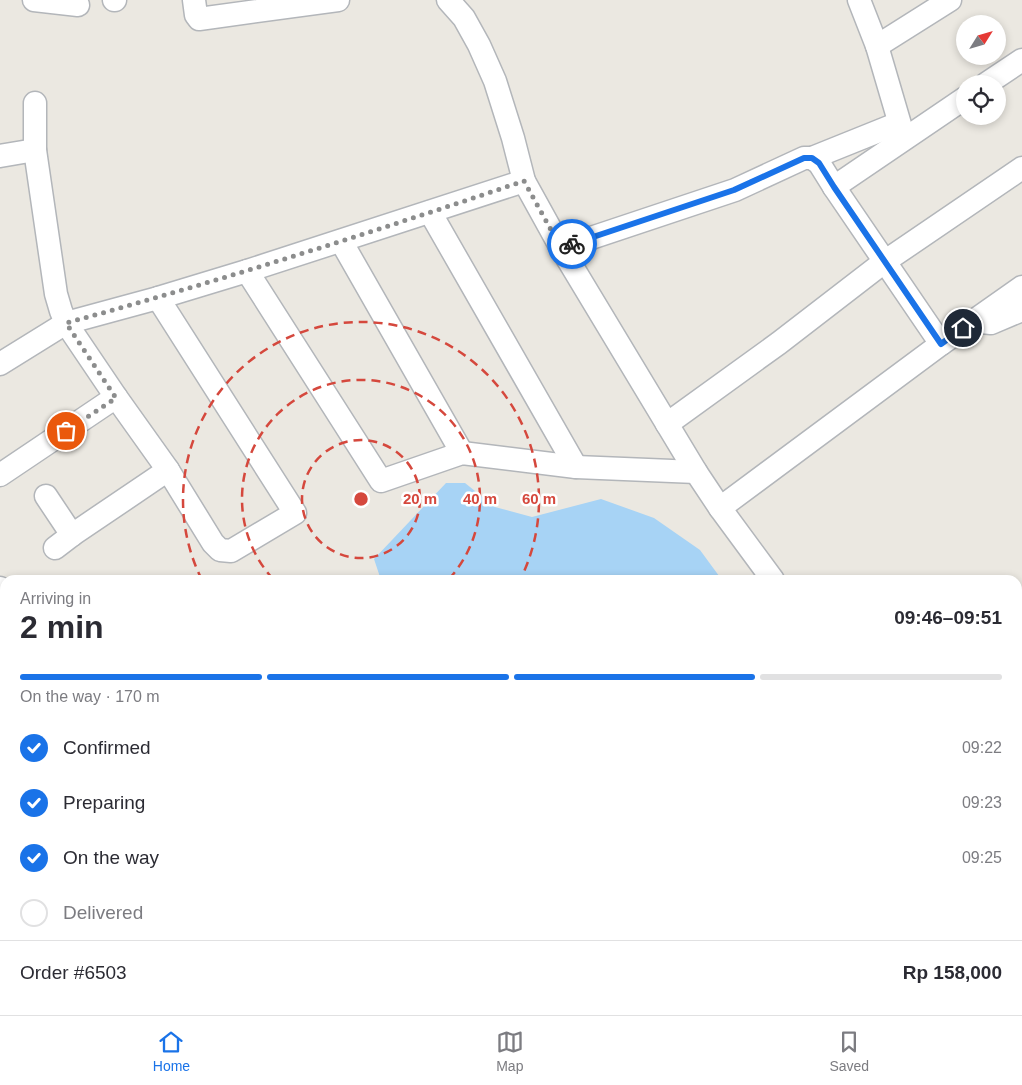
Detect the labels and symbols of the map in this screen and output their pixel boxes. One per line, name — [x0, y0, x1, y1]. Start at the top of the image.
north arrow — [956, 15, 1006, 65]
courier — [547, 219, 597, 269]
pin — [942, 307, 984, 349]
pin — [45, 410, 87, 452]
centre of rings — [352, 490, 370, 508]
text: 20 m — [403, 490, 437, 507]
text: 40 m — [463, 490, 497, 507]
text: 60 m — [522, 490, 556, 507]

